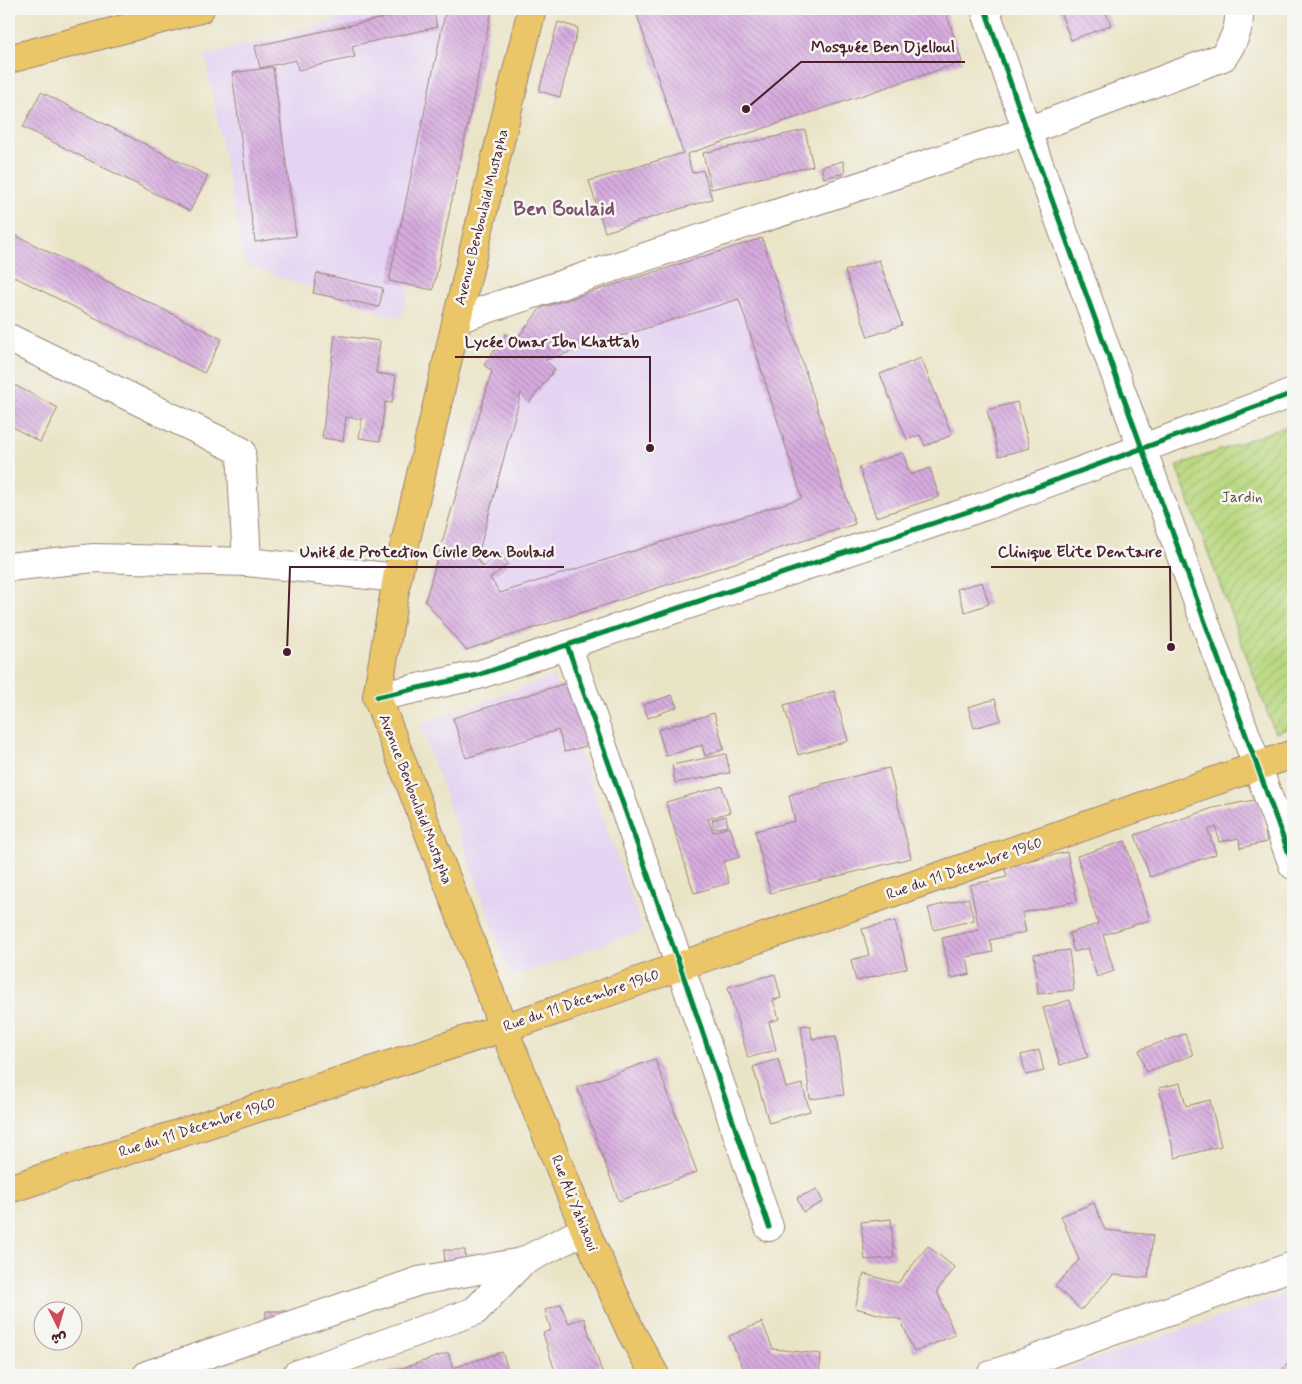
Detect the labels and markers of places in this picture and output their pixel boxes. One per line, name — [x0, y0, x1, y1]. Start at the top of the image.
callout: Mosquée Ben Djelloul — [801, 31, 965, 62]
callout: Lycée Omar Ibn Khattab — [455, 326, 650, 357]
callout: Unité de Protection Civile Ben Boulaid — [290, 536, 564, 567]
callout: Clinique Elite Dentaire — [991, 536, 1170, 567]

